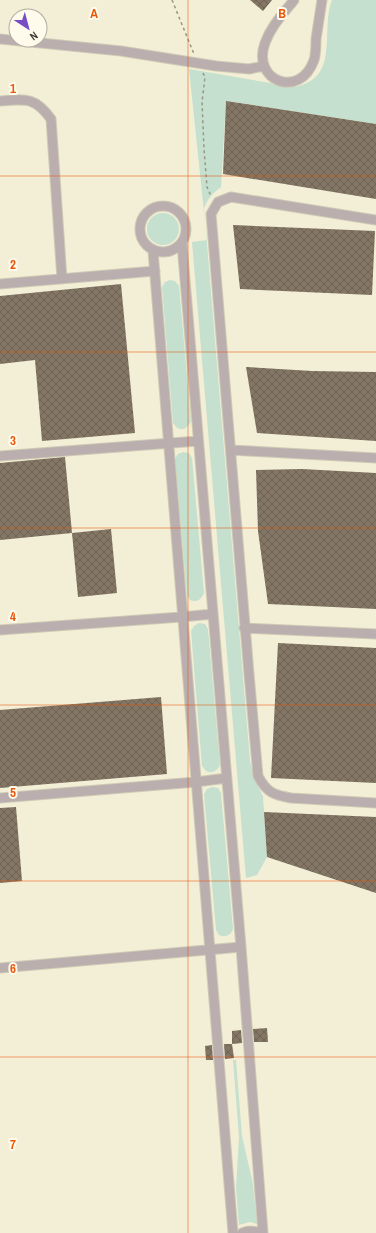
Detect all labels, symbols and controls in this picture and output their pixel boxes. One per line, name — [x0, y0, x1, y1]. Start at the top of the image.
text: A — [90, 5, 98, 22]
text: B — [278, 5, 286, 22]
north arrow — [8, 8, 48, 48]
text: N — [27, 29, 41, 44]
text: 1 — [10, 80, 16, 97]
text: 2 — [10, 256, 16, 273]
text: 3 — [10, 432, 16, 449]
text: 4 — [10, 608, 16, 625]
text: 5 — [10, 784, 16, 801]
text: 6 — [10, 960, 16, 977]
text: 7 — [10, 1136, 16, 1153]

